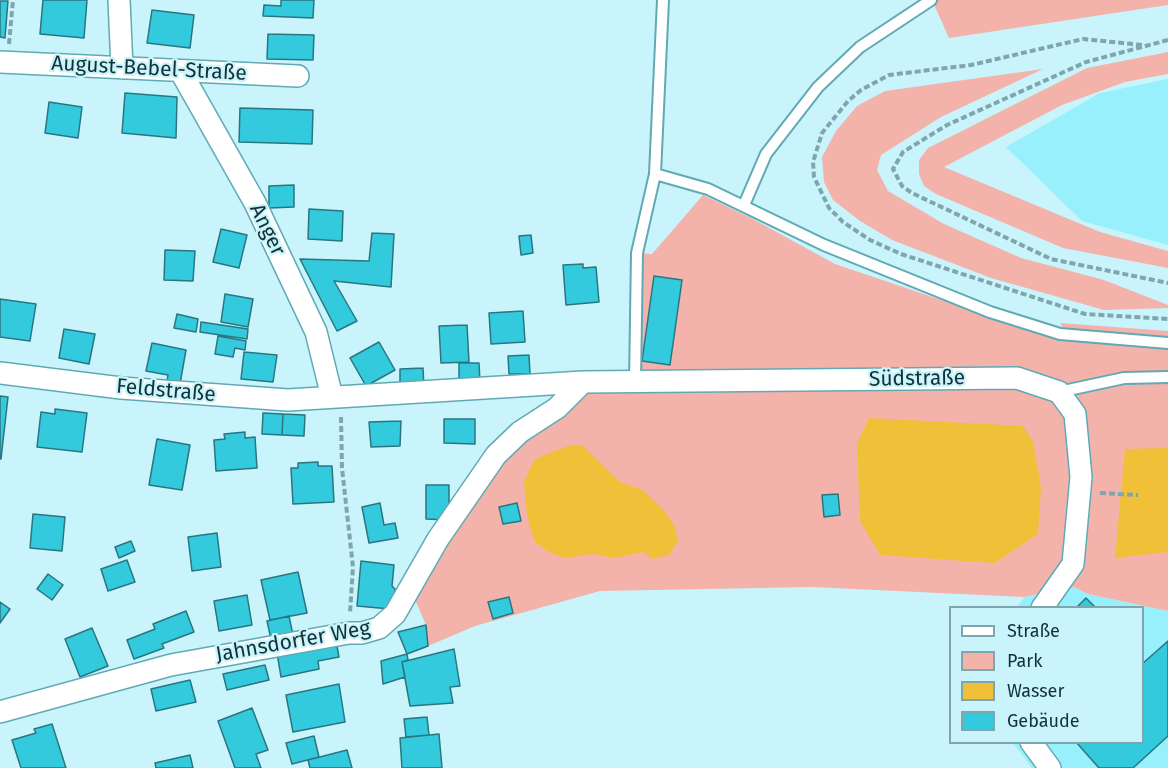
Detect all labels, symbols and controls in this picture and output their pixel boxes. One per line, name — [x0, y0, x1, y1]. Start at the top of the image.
street label: August-Bebel-Straße — [51, 51, 247, 87]
street label: Anger — [244, 200, 290, 260]
street label: Südstraße — [869, 366, 965, 392]
street label: Feldstraße — [115, 374, 217, 408]
legend — [949, 606, 1144, 744]
street label: Jahnsdorfer Weg — [214, 616, 372, 668]
text: Straße — [1007, 620, 1060, 642]
text: Park — [1007, 650, 1042, 672]
text: Wasser — [1007, 680, 1064, 702]
text: Gebäude — [1007, 710, 1080, 732]

